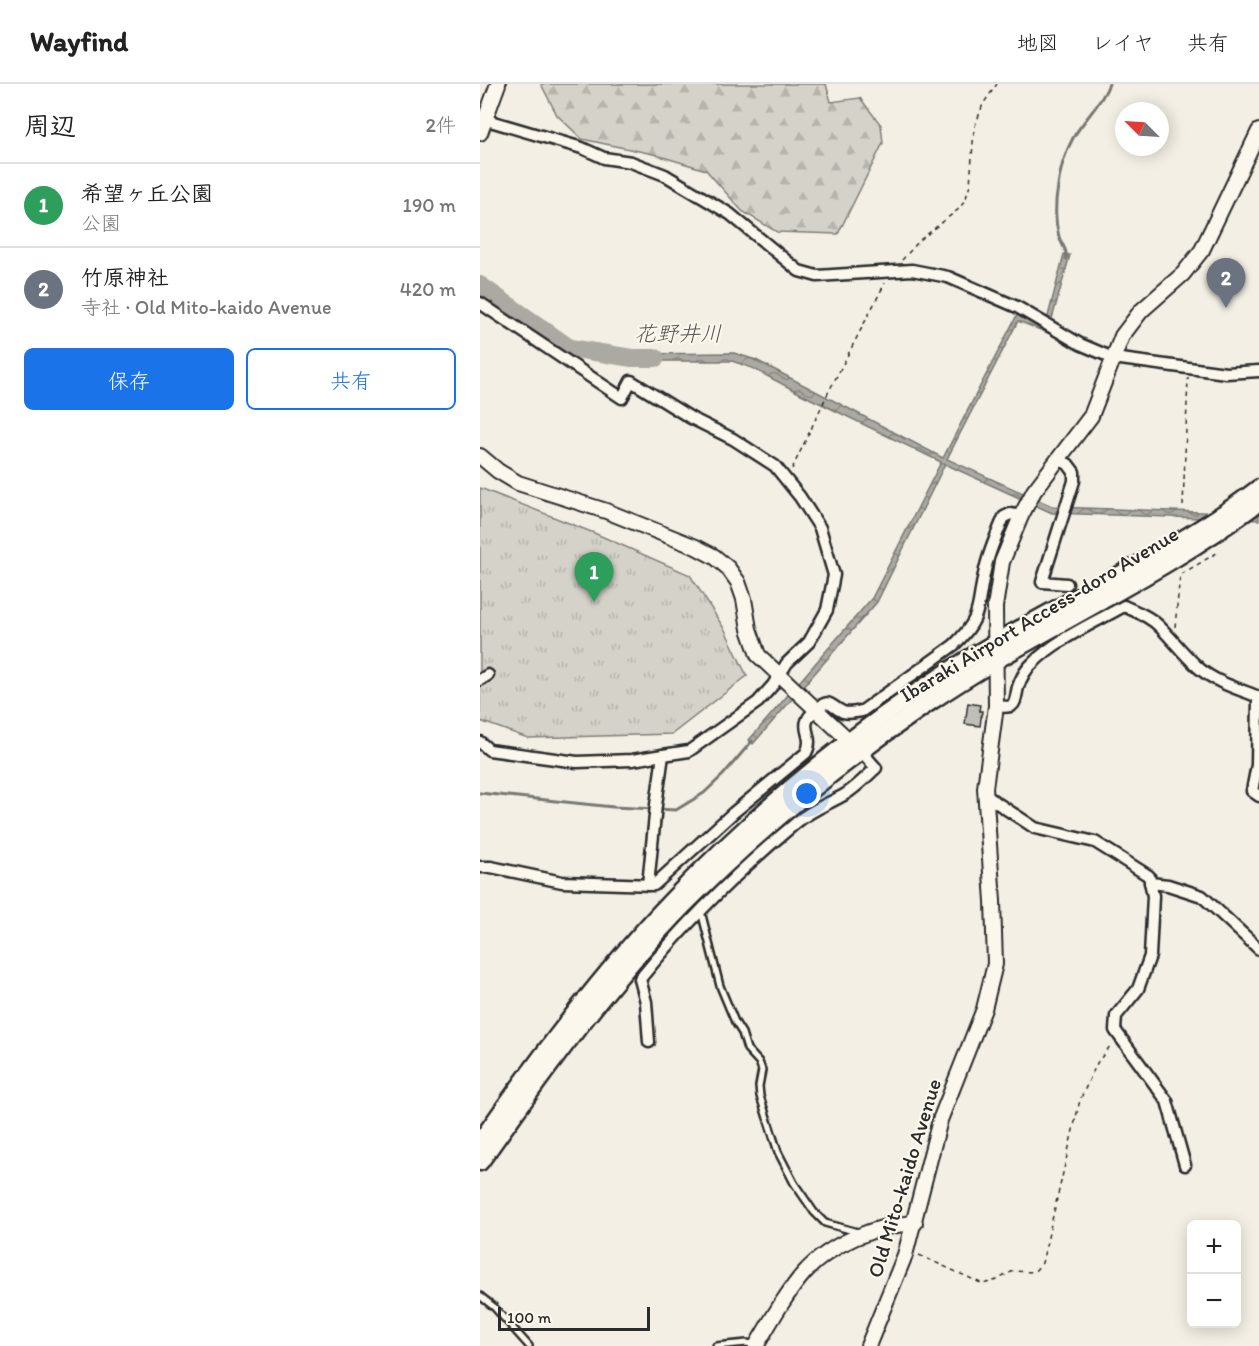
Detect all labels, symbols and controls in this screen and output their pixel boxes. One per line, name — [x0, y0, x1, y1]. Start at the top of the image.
text: Wayfind — [30, 24, 128, 58]
text: 地図 — [1017, 30, 1059, 55]
text: レイヤ — [1092, 30, 1154, 55]
text: 共有 — [1187, 30, 1229, 55]
north arrow — [1115, 102, 1169, 156]
text: 周辺 — [24, 110, 76, 142]
text: 2件 — [425, 113, 456, 137]
text: 希望ヶ丘公園 — [81, 180, 213, 207]
text: 1 — [39, 193, 48, 217]
text: 190 m — [403, 193, 456, 217]
text: 公園 — [81, 211, 121, 235]
pin: 2 — [1206, 258, 1246, 308]
text: 竹原神社 — [81, 264, 169, 291]
text: 2 — [38, 277, 49, 301]
text: 420 m — [400, 277, 456, 301]
text: 寺社 · Old Mito-kaido Avenue — [81, 295, 331, 319]
water label: 花野井川 — [634, 320, 722, 347]
button: 保存 — [24, 348, 234, 410]
button: 共有 — [246, 348, 456, 410]
street label: Ibaraki Airport Access-doro Avenue — [895, 521, 1183, 707]
pin: 1 — [574, 552, 614, 602]
your location — [792, 779, 821, 808]
street label: Old Mito-kaido Avenue — [862, 1076, 946, 1280]
map controls — [1187, 1220, 1241, 1328]
button: + — [1187, 1220, 1241, 1274]
button: − — [1187, 1274, 1241, 1328]
scale bar — [498, 1304, 650, 1332]
text: 100 m — [507, 1308, 551, 1327]

